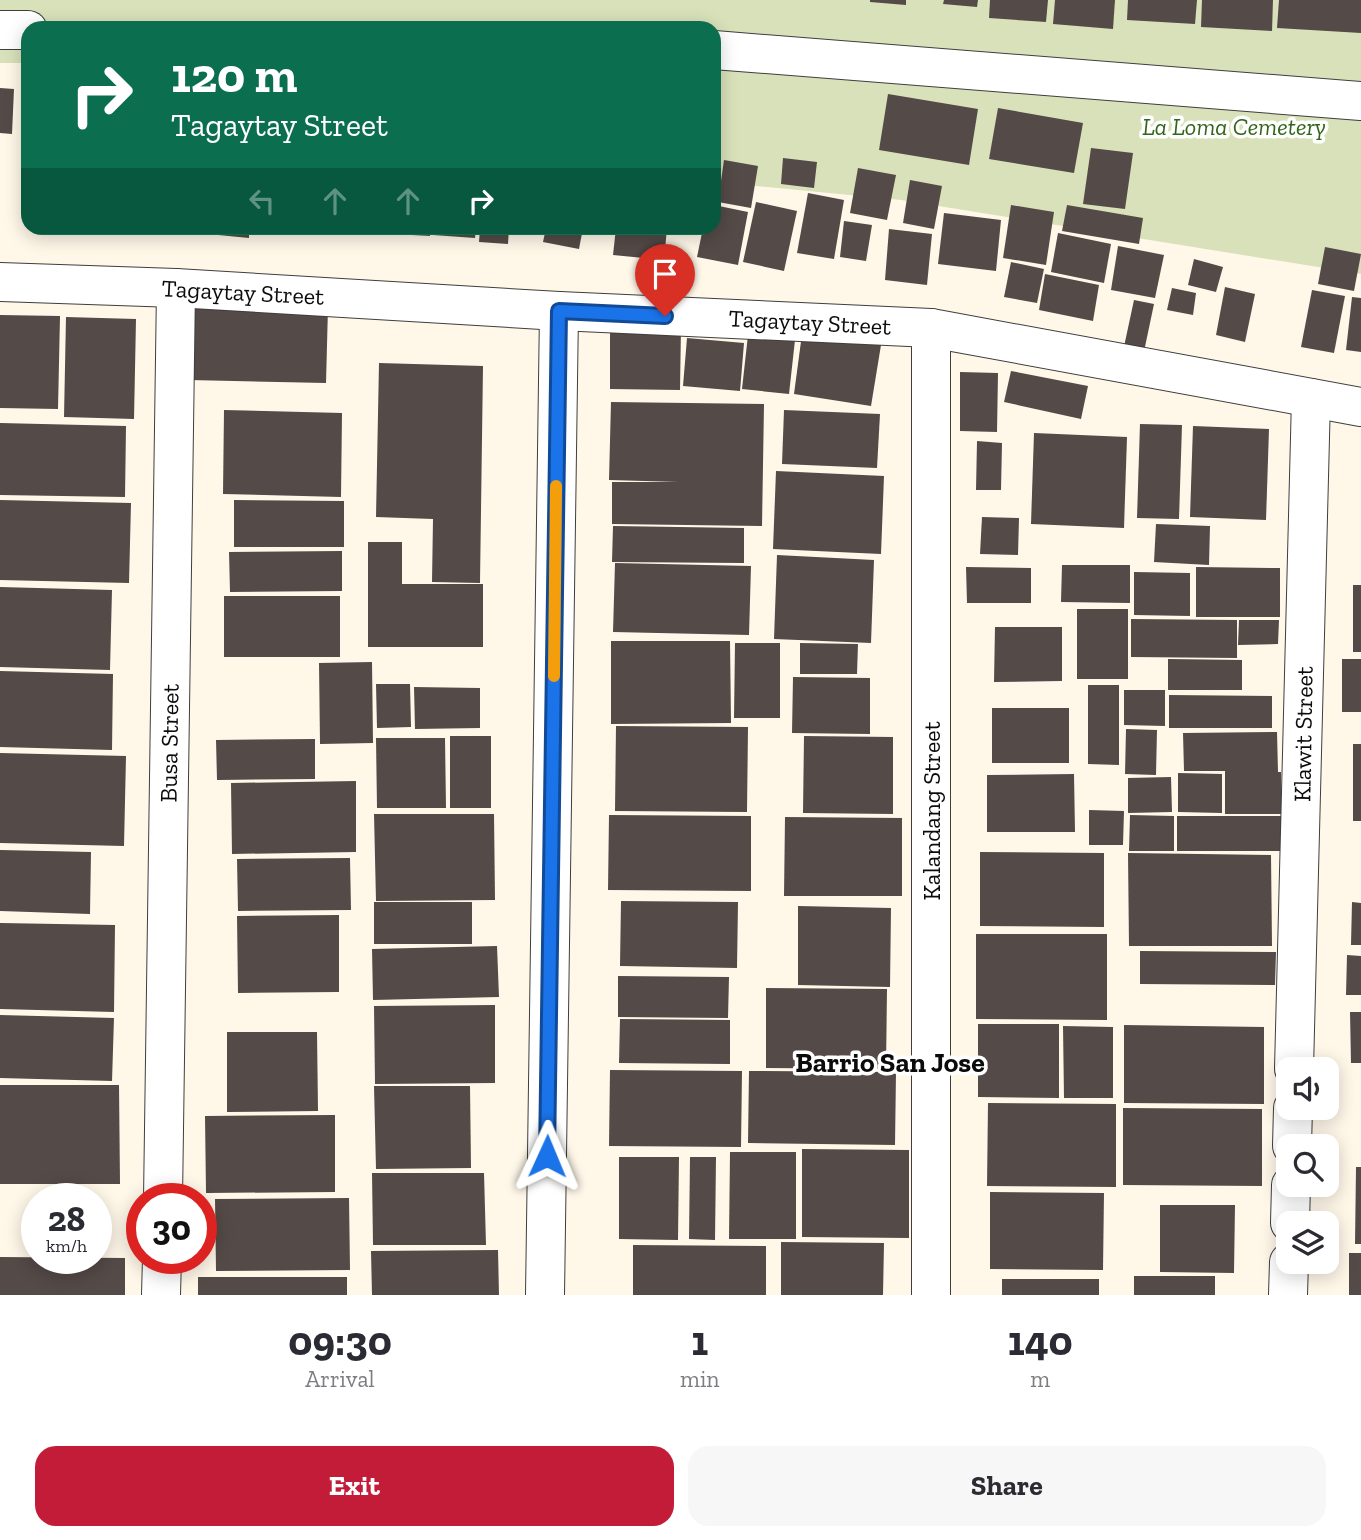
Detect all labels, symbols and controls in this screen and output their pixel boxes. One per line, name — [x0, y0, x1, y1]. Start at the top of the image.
text: 120 m — [171, 46, 297, 105]
icon: right — [56, 49, 147, 140]
text: Tagaytay Street — [171, 106, 388, 144]
park label: La Loma Cemetery — [1142, 112, 1326, 141]
icon: left — [243, 182, 281, 220]
icon: ahead — [316, 182, 354, 220]
icon: ahead — [389, 182, 427, 220]
icon: right — [462, 182, 500, 220]
pin — [635, 244, 695, 316]
icon: arrive — [646, 255, 684, 293]
street label: Tagaytay Street — [161, 273, 325, 311]
street label: Tagaytay Street — [728, 303, 892, 341]
street label: Klawit Street — [1287, 666, 1319, 802]
street label: Busa Street — [153, 683, 185, 803]
street label: Kalandang Street — [917, 721, 946, 901]
district label: Barrio San Jose — [795, 1046, 985, 1079]
map controls — [1276, 1057, 1339, 1274]
button: sound — [1276, 1057, 1339, 1120]
position arrow — [510, 1119, 584, 1193]
button: search — [1276, 1134, 1339, 1197]
speed limit sign: 30 — [126, 1183, 217, 1274]
text: 28 — [48, 1198, 85, 1240]
button: layers — [1276, 1211, 1339, 1274]
text: km/h — [46, 1235, 87, 1257]
text: 09:30 — [288, 1315, 392, 1366]
text: 1 — [691, 1315, 708, 1366]
text: 140 — [1008, 1315, 1073, 1366]
text: Arrival — [305, 1365, 375, 1393]
text: min — [680, 1365, 720, 1393]
text: m — [1030, 1365, 1050, 1393]
button: Exit — [35, 1446, 674, 1526]
button: Share — [688, 1446, 1326, 1526]

